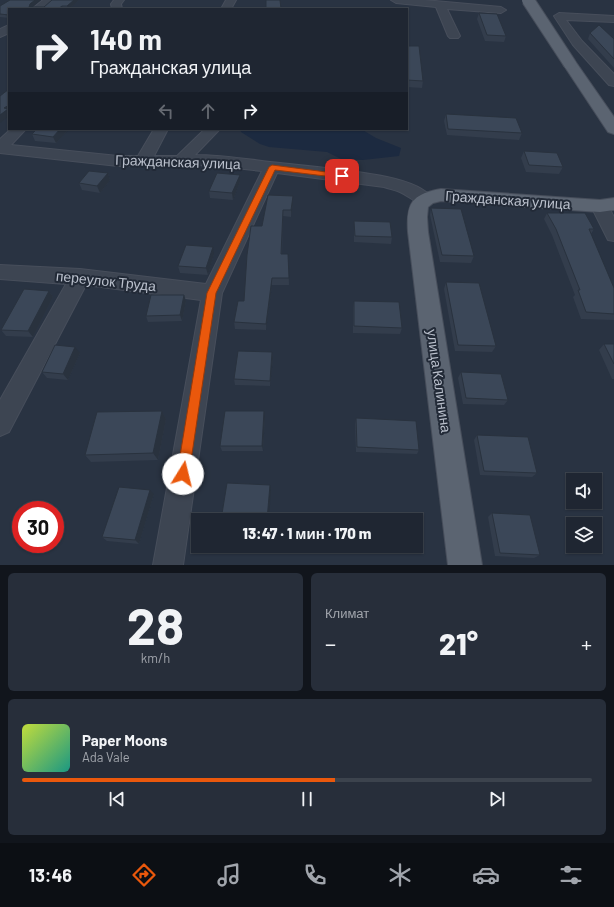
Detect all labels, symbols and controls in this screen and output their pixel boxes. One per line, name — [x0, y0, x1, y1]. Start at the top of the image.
text: 140 m — [90, 22, 162, 56]
icon: right — [24, 24, 76, 76]
text: Гражданская улица — [90, 56, 251, 78]
icon: left — [155, 100, 177, 122]
icon: ahead — [197, 100, 219, 122]
icon: right — [239, 100, 261, 122]
street label: Гражданская улица — [115, 151, 241, 172]
pin — [325, 159, 359, 193]
icon: arrive — [331, 165, 353, 187]
street label: Гражданская улица — [445, 187, 571, 212]
street label: переулок Труда — [55, 267, 157, 294]
street label: улица Калинина — [424, 328, 455, 434]
position arrow — [162, 453, 204, 495]
map controls — [566, 473, 602, 553]
button: sound — [566, 473, 602, 509]
speed limit sign: 30 — [12, 501, 64, 553]
button: layers — [566, 517, 602, 553]
text: 13:47 · 1 мин · 170 m — [243, 524, 371, 542]
text: 28 — [127, 593, 184, 655]
text: Климат — [325, 605, 369, 621]
text: 21° — [439, 625, 478, 661]
text: − — [325, 630, 336, 656]
text: + — [581, 630, 592, 656]
text: km/h — [141, 650, 170, 666]
text: Paper Moons — [82, 731, 167, 749]
text: Ada Vale — [82, 749, 130, 765]
icon: previous — [106, 788, 128, 810]
icon: pause — [296, 788, 318, 810]
icon: next — [486, 788, 508, 810]
icon: directions — [130, 861, 158, 889]
icon: music — [215, 861, 243, 889]
icon: phone — [301, 861, 329, 889]
icon: climate — [386, 861, 414, 889]
icon: car — [472, 861, 500, 889]
icon: filters — [557, 861, 585, 889]
text: 13:46 — [29, 864, 72, 886]

